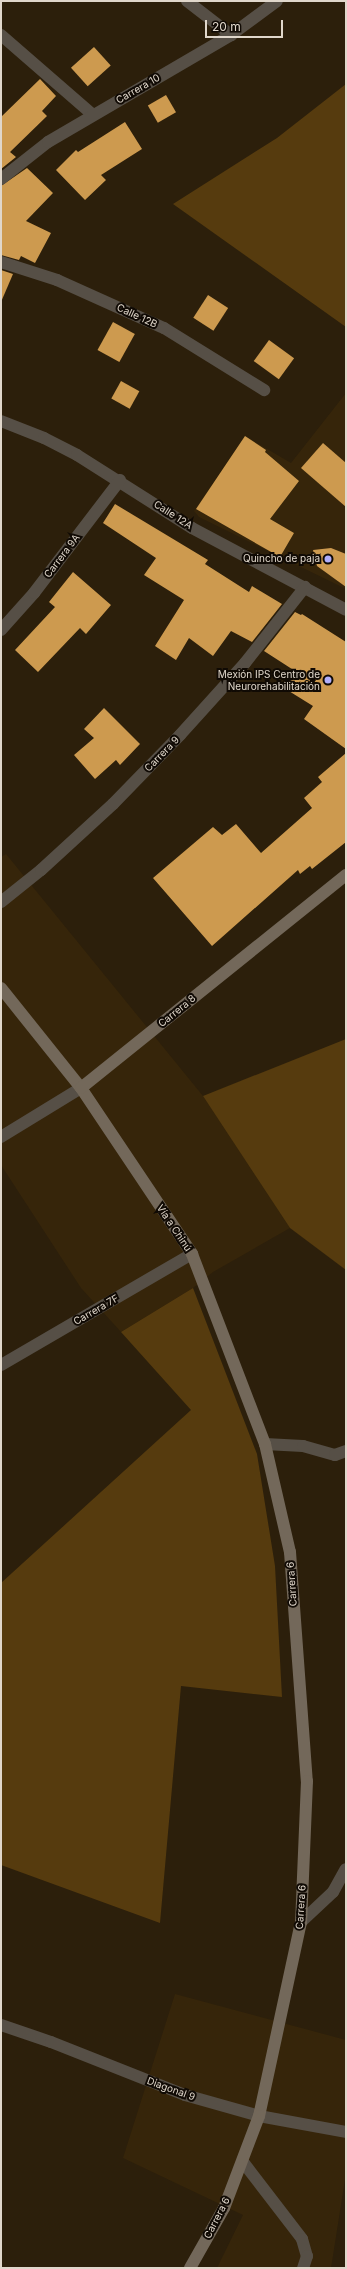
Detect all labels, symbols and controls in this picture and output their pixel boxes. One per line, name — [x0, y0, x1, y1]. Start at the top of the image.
scale bar — [207, 12, 285, 38]
text: 20 m — [212, 19, 241, 34]
street label: Carrera 10 — [114, 72, 162, 106]
street label: Calle 12B — [115, 301, 159, 331]
street label: Calle 12A — [152, 498, 194, 532]
street label: Carrera 9A — [42, 532, 82, 580]
place label: Quincho de paja — [243, 553, 320, 565]
marker: Quincho de paja — [323, 554, 333, 564]
place label: Mexión IPS Centro de Neurorehabilitación — [218, 668, 320, 692]
marker: Mexión IPS Centro de Neurorehabilitación — [323, 675, 333, 685]
street label: Carrera 9 — [142, 734, 182, 774]
street label: Carrera 8 — [156, 992, 198, 1030]
street label: Vía a Chinú — [154, 1202, 194, 1254]
street label: Carrera 7F — [71, 1292, 121, 1328]
street label: Carrera 6 — [284, 1561, 300, 1607]
street label: Carrera 6 — [293, 1884, 309, 1930]
street label: Diagonal 9 — [145, 2075, 197, 2103]
street label: Carrera 6 — [202, 2195, 232, 2241]

